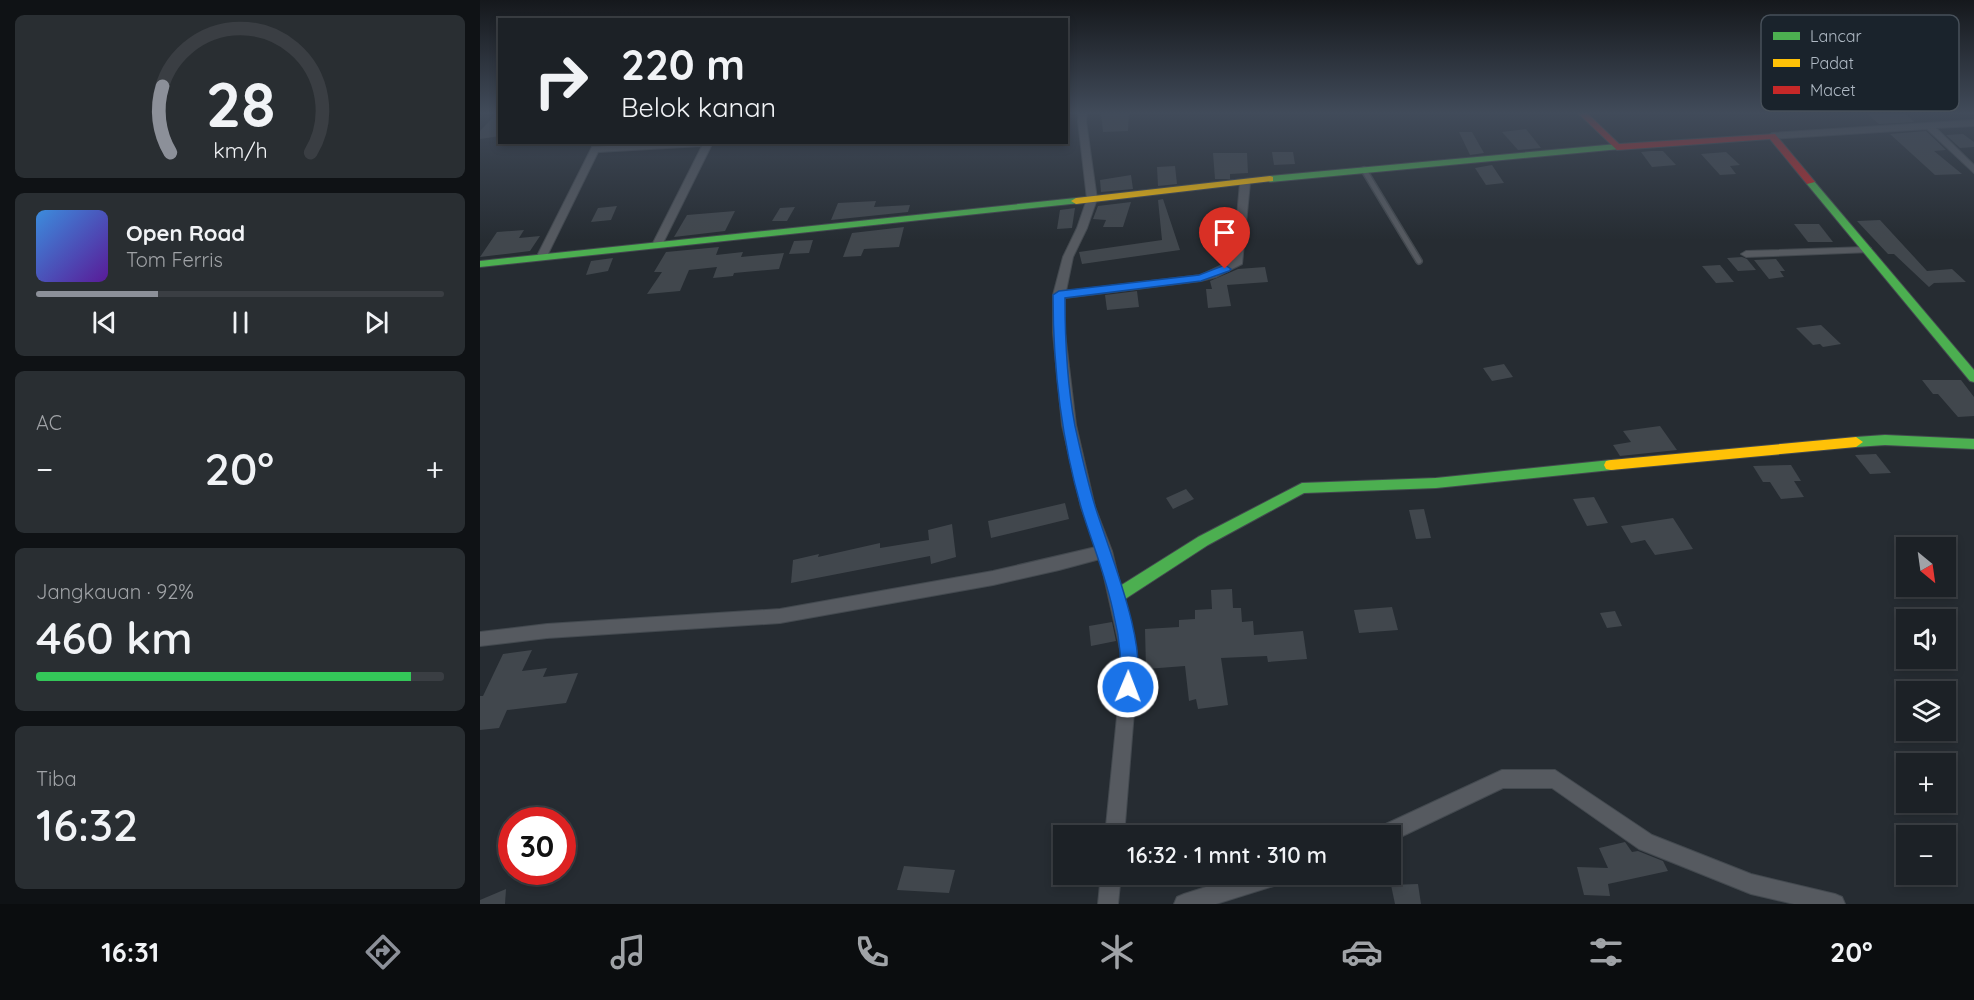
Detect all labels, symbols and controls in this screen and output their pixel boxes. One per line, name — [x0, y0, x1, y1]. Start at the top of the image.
legend — [1761, 15, 1959, 111]
text: Lancar — [1810, 26, 1862, 46]
text: 220 m — [621, 38, 745, 91]
icon: right — [522, 42, 600, 120]
text: Padat — [1810, 53, 1854, 73]
text: 28 — [205, 66, 275, 144]
text: Macet — [1810, 80, 1856, 100]
text: Belok kanan — [621, 90, 776, 124]
text: km/h — [213, 138, 267, 164]
pin — [1199, 207, 1250, 269]
icon: arrive — [1208, 216, 1241, 249]
text: Open Road — [126, 219, 245, 247]
text: Tom Ferris — [126, 247, 223, 272]
icon: previous — [88, 306, 121, 339]
icon: pause — [224, 306, 257, 339]
icon: next — [360, 306, 393, 339]
text: AC — [36, 410, 62, 435]
text: 20° — [205, 440, 274, 496]
text: − — [36, 448, 53, 489]
text: + — [425, 448, 444, 489]
north arrow — [1896, 537, 1956, 597]
map controls — [1896, 537, 1956, 885]
text: Jangkauan · 92% — [36, 579, 194, 604]
text: 460 km — [36, 609, 193, 665]
button: sound — [1896, 609, 1956, 669]
position arrow — [1096, 655, 1160, 719]
button: layers — [1896, 681, 1956, 741]
button: + — [1896, 753, 1956, 813]
text: Tiba — [36, 766, 77, 791]
text: 16:32 — [36, 796, 138, 852]
speed limit sign: 30 — [498, 807, 576, 885]
button: − — [1896, 825, 1956, 885]
text: 16:32 · 1 mnt · 310 m — [1127, 841, 1327, 869]
icon: directions — [362, 931, 404, 973]
icon: music — [607, 931, 649, 973]
icon: phone — [851, 931, 893, 973]
icon: climate — [1096, 931, 1138, 973]
icon: car — [1341, 931, 1383, 973]
icon: filters — [1585, 931, 1627, 973]
text: 16:31 — [101, 935, 159, 969]
text: 20° — [1830, 935, 1873, 969]

